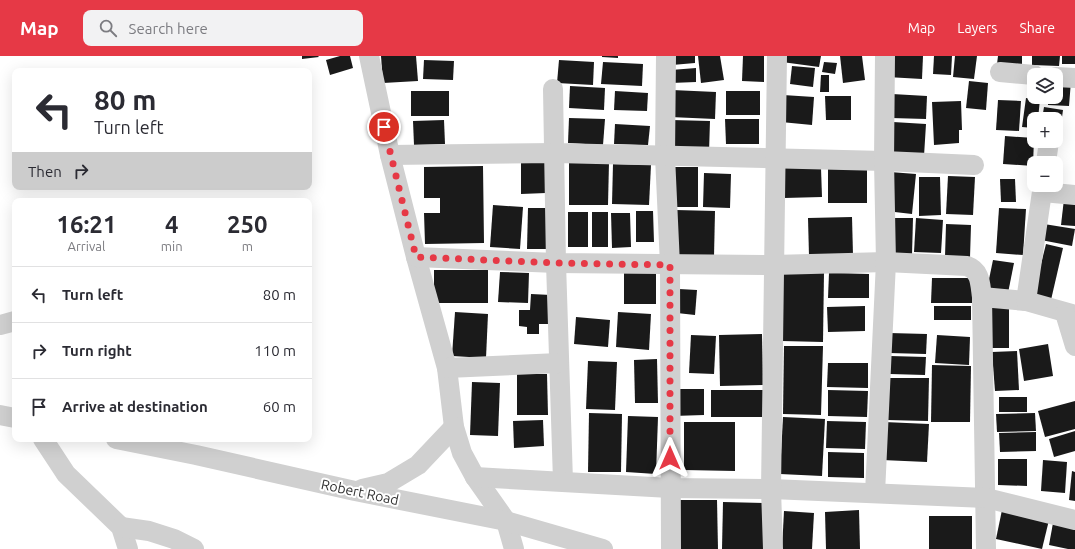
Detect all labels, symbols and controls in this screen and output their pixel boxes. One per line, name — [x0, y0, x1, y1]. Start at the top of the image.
search box — [83, 10, 363, 46]
text: Map — [20, 17, 59, 39]
icon: search — [97, 17, 119, 39]
text: Search here — [129, 20, 208, 37]
text: Map — [908, 20, 935, 36]
text: Layers — [957, 20, 997, 36]
text: Share — [1019, 20, 1055, 36]
map controls — [1027, 68, 1063, 192]
button: layers — [1027, 68, 1063, 104]
icon: left — [28, 84, 80, 136]
text: 80 m — [94, 84, 156, 115]
pin — [367, 110, 401, 144]
button: + — [1027, 112, 1063, 148]
icon: arrive — [373, 116, 395, 138]
text: Turn left — [94, 117, 164, 137]
button: − — [1027, 156, 1063, 192]
icon: right — [70, 160, 92, 182]
text: Then — [28, 163, 62, 180]
text: 16:21 — [56, 211, 116, 238]
text: 4 — [165, 211, 178, 238]
text: 250 — [227, 211, 268, 238]
text: Arrival — [67, 239, 105, 253]
text: min — [161, 239, 183, 253]
text: m — [242, 239, 253, 253]
icon: left — [28, 284, 50, 306]
text: Turn left — [62, 286, 123, 303]
text: 80 m — [263, 286, 296, 303]
icon: right — [28, 340, 50, 362]
text: Turn right — [62, 342, 132, 359]
text: 110 m — [254, 342, 296, 359]
icon: arrive — [28, 396, 50, 418]
text: Arrive at destination — [62, 398, 208, 415]
text: 60 m — [263, 398, 296, 415]
position arrow — [649, 437, 691, 479]
street label: Robert Road — [320, 476, 400, 508]

